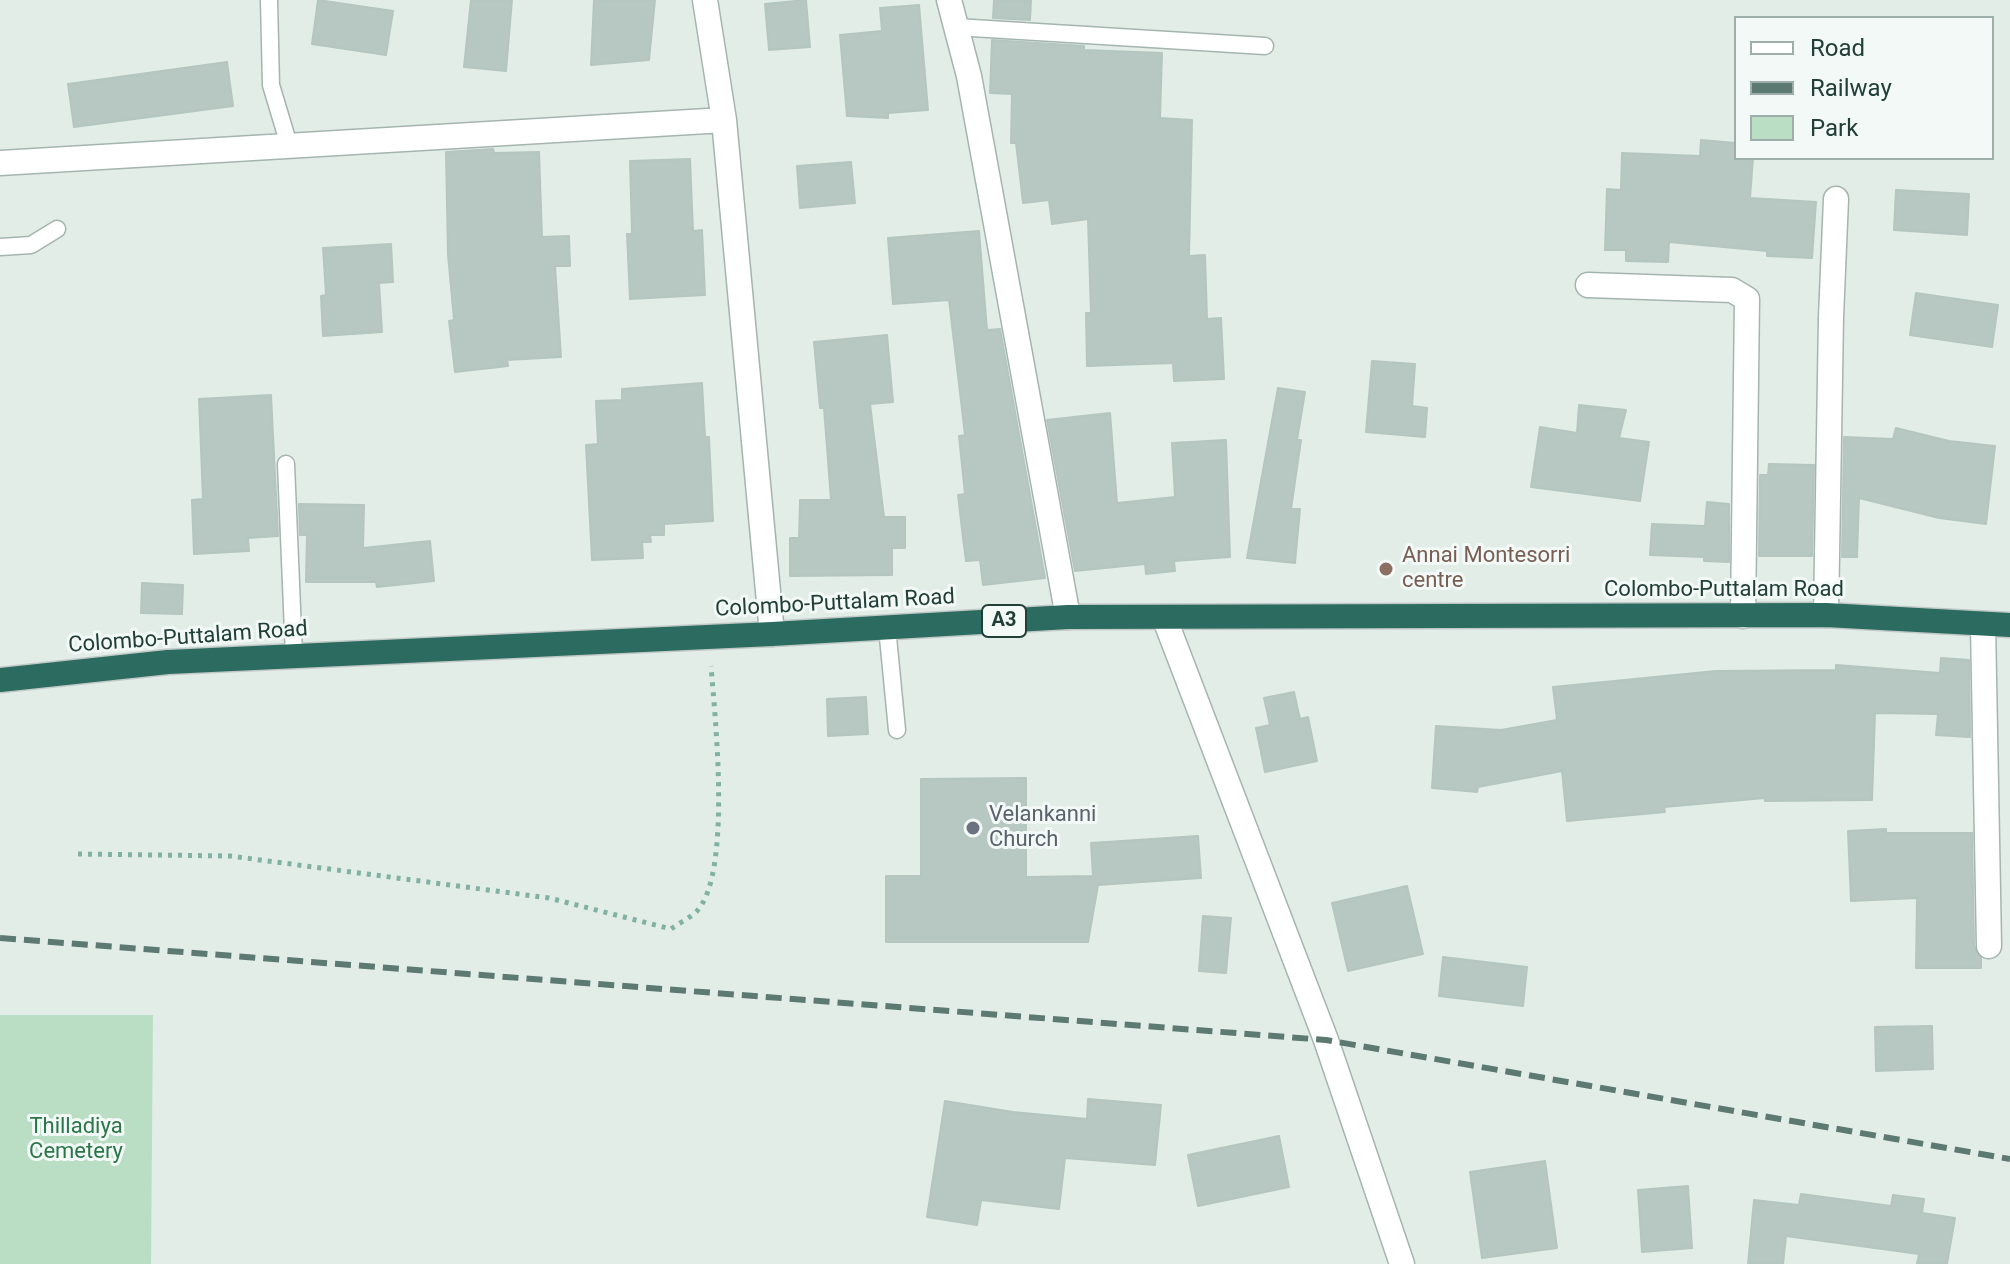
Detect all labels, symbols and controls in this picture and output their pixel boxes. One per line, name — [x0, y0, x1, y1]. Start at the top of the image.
legend — [1734, 16, 1994, 160]
text: Road — [1810, 34, 1865, 62]
text: Railway — [1810, 74, 1892, 102]
text: Park — [1810, 114, 1858, 142]
place label: Annai Montesorri centre — [1402, 543, 1570, 594]
marker: Annai Montesorri centre — [1377, 560, 1395, 578]
street label: Colombo-Puttalam Road — [1604, 577, 1844, 603]
street label: Colombo-Puttalam Road — [714, 585, 956, 623]
road number: A3 — [982, 605, 1026, 637]
street label: Colombo-Puttalam Road — [67, 616, 309, 660]
place label: Velankanni Church — [989, 802, 1096, 854]
marker: Velankanni Church — [964, 819, 982, 837]
park label: Thilladiya Cemetery — [29, 1114, 123, 1166]

